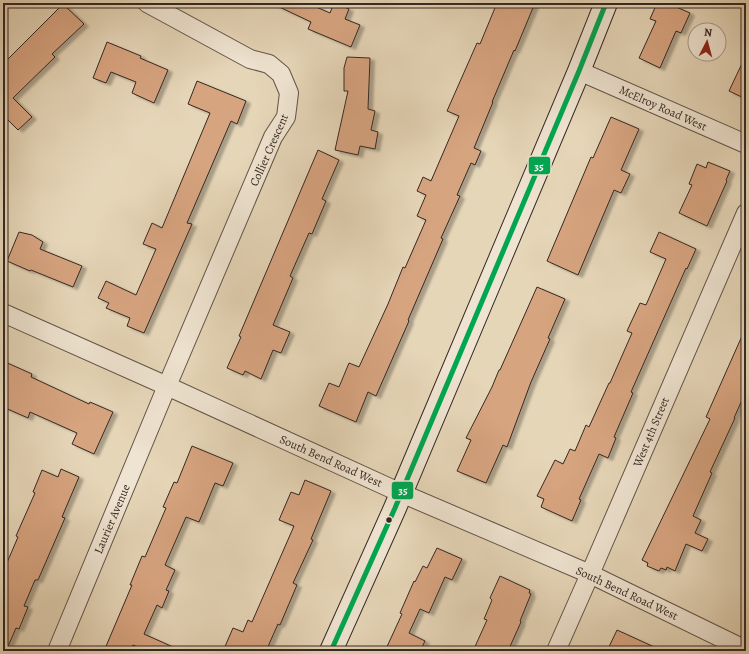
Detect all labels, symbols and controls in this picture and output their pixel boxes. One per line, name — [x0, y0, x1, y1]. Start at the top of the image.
north arrow — [687, 22, 727, 62]
text: N — [703, 25, 713, 40]
street label: McElroy Road West — [617, 81, 709, 135]
street label: Collier Crescent — [246, 111, 292, 189]
line badge: 35 — [528, 156, 551, 175]
text: 35 — [534, 159, 544, 174]
street label: West 4th Street — [629, 395, 673, 470]
street label: South Bend Road West — [277, 431, 385, 491]
line badge: 35 — [391, 481, 414, 500]
street label: Laurier Avenue — [90, 482, 134, 556]
text: 35 — [398, 483, 408, 498]
unlabelled marker — [384, 515, 394, 525]
street label: South Bend Road West — [573, 562, 681, 624]

